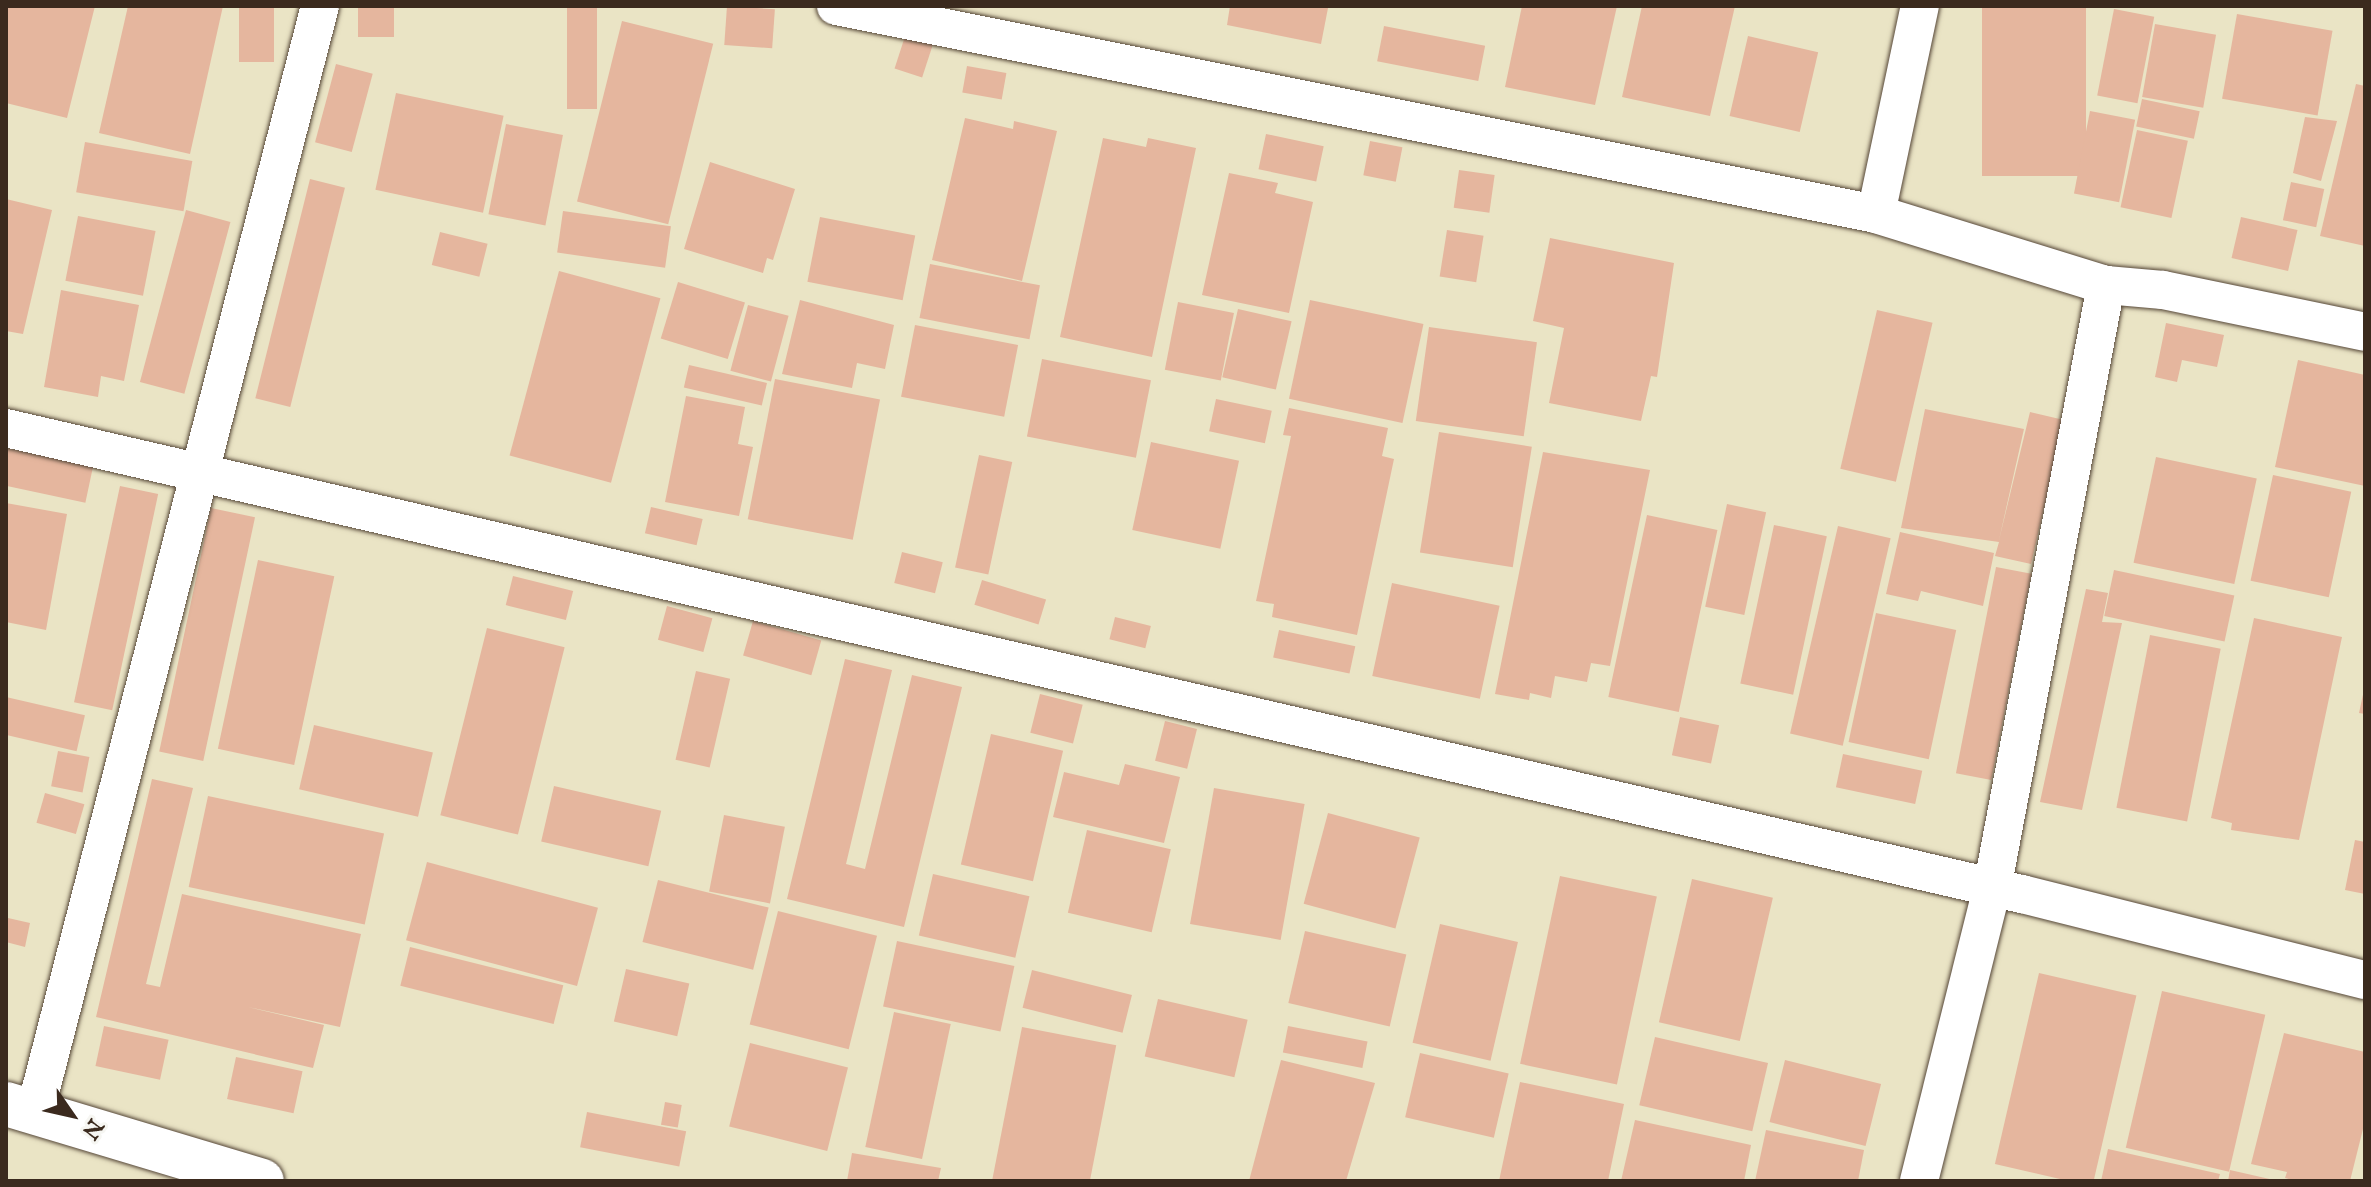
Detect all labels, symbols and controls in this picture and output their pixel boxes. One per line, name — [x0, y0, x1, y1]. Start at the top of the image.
north arrow — [32, 1075, 112, 1155]
text: N — [75, 1113, 109, 1144]

